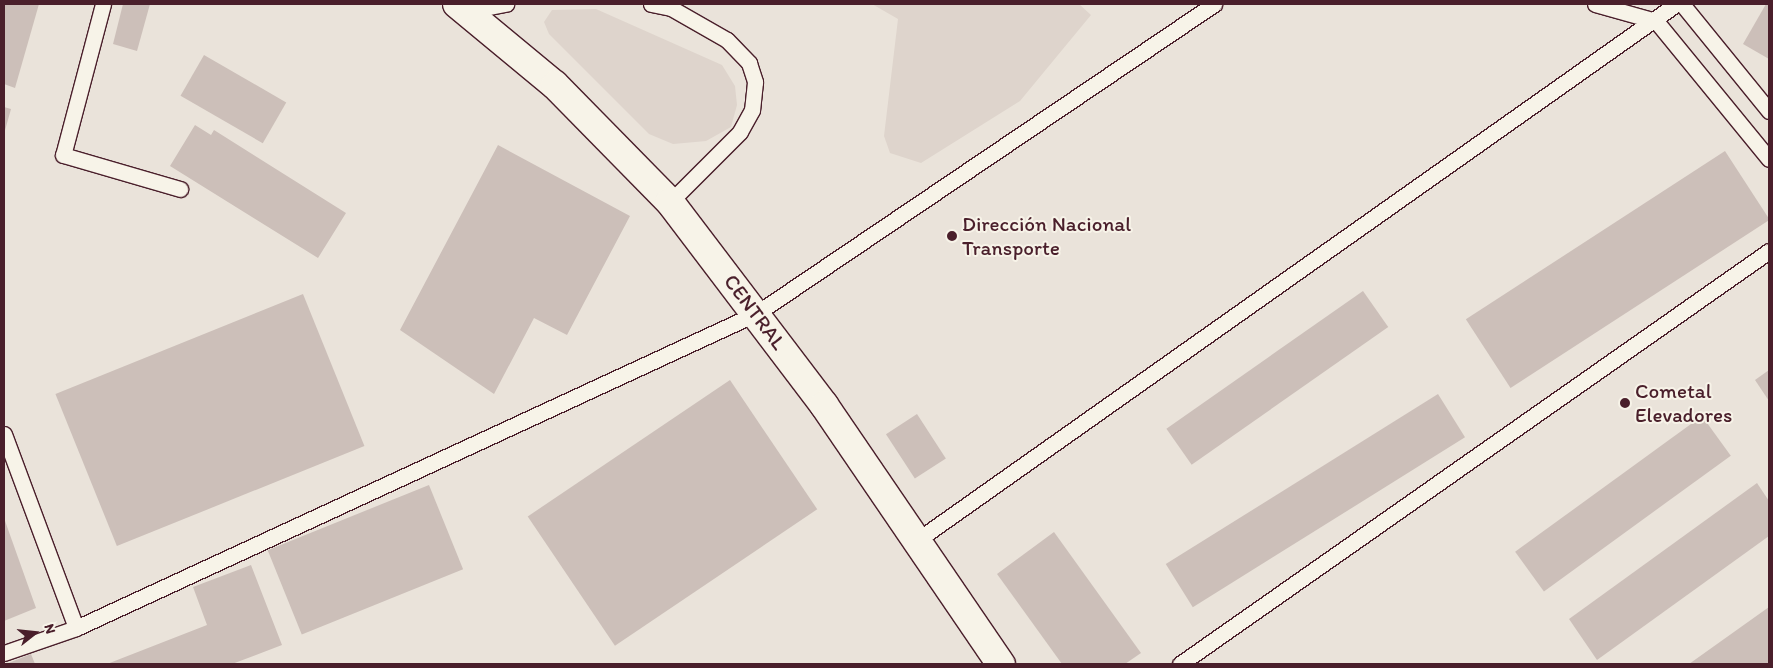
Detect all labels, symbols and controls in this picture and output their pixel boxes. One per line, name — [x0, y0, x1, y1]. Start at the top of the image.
place label: Dirección Nacional Transporte — [962, 211, 1131, 261]
marker: Dirección Nacional Transporte — [946, 230, 958, 242]
street label: CENTRAL — [719, 269, 791, 355]
place label: Cometal Elevadores — [1635, 378, 1732, 428]
marker: Cometal Elevadores — [1619, 397, 1631, 409]
north arrow — [10, 608, 60, 658]
text: N — [40, 622, 59, 636]

